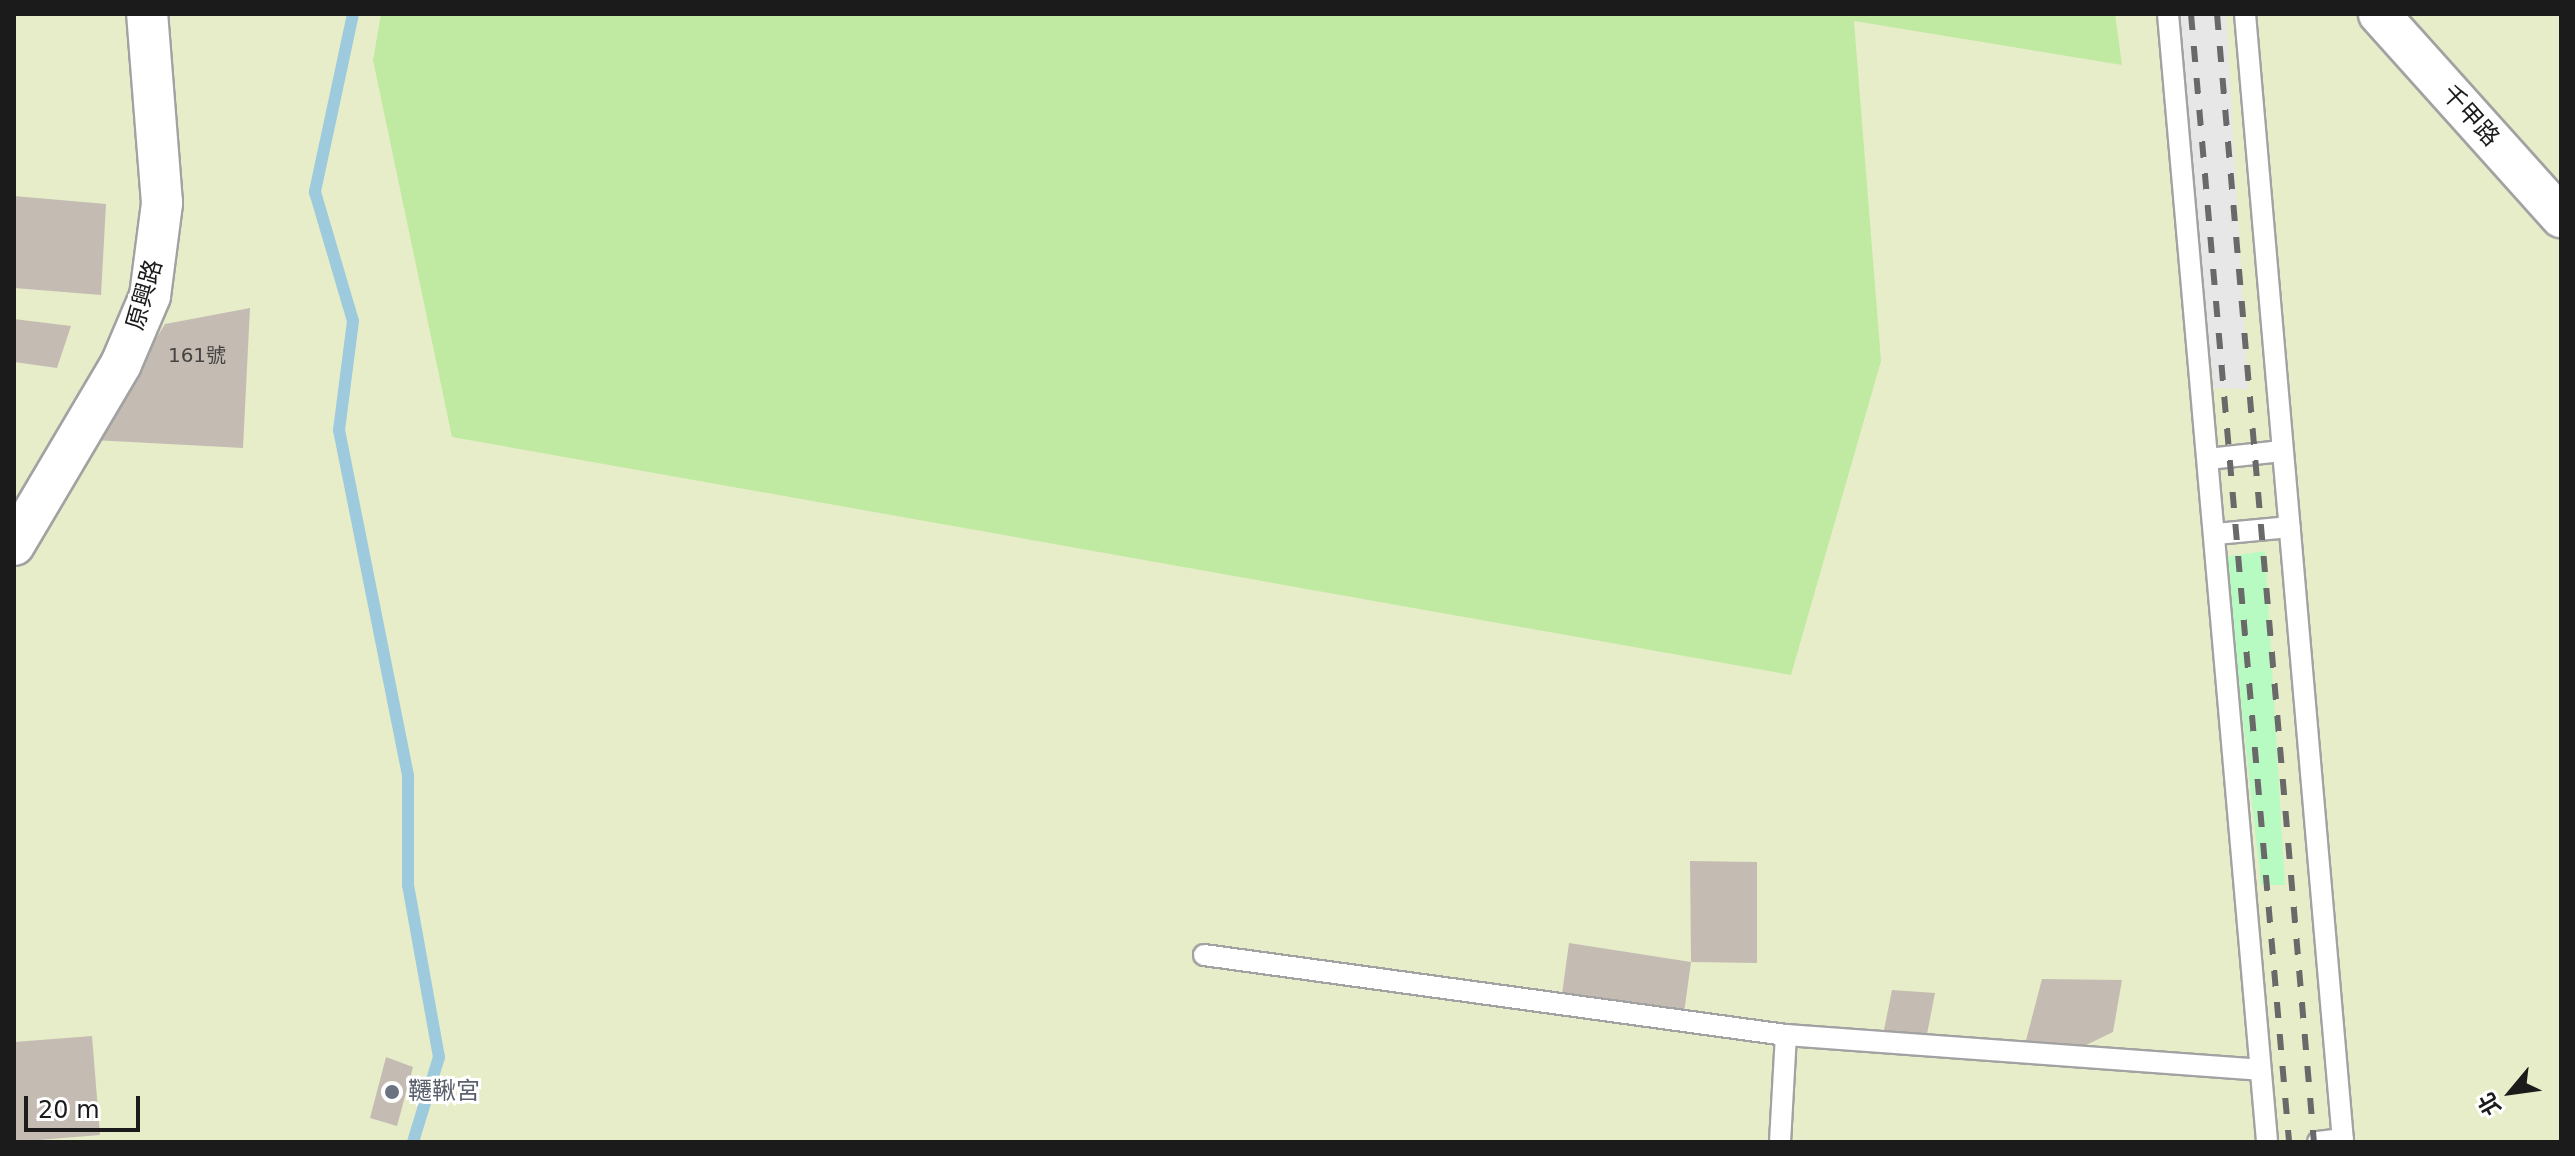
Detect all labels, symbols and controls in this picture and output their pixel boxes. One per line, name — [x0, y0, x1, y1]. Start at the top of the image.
street label: 千甲路 — [2435, 80, 2505, 152]
street label: 原興路 — [121, 256, 169, 334]
house number: 161號 — [168, 343, 226, 367]
north arrow — [2471, 1052, 2551, 1132]
place label: 韆鞦宮 — [408, 1078, 480, 1106]
scale bar — [28, 1080, 144, 1130]
marker: 韆鞦宮 — [383, 1083, 401, 1101]
text: 北 — [2473, 1088, 2506, 1120]
text: 20 m — [38, 1096, 100, 1124]

